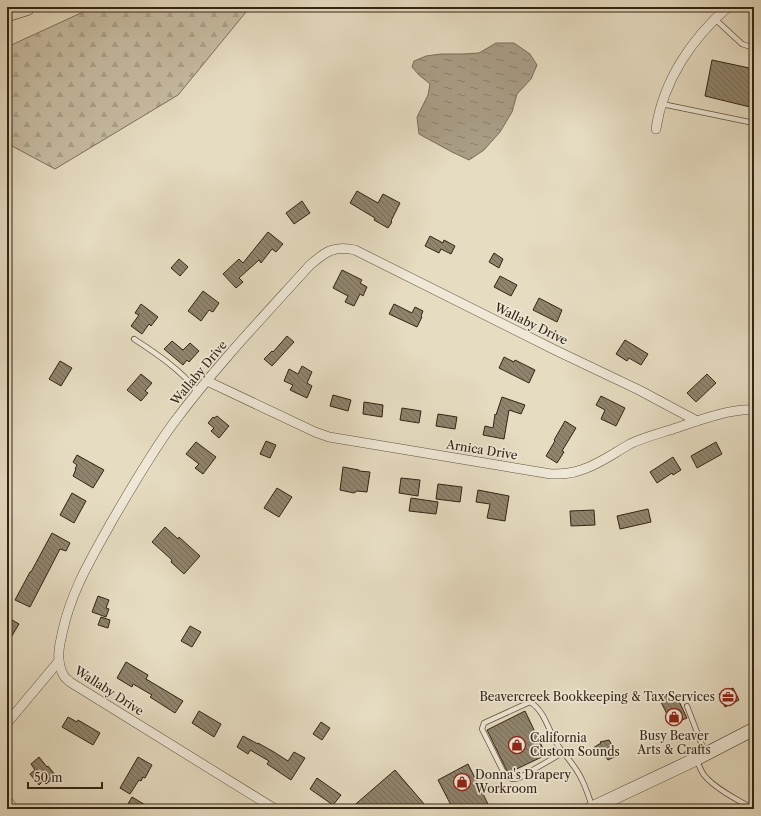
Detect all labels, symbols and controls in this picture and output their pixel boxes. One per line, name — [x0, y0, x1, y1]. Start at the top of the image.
street label: Wallaby Drive — [491, 299, 570, 348]
street label: Wallaby Drive — [167, 337, 230, 409]
street label: Arnica Drive — [444, 436, 519, 463]
street label: Wallaby Drive — [71, 662, 147, 719]
office icon: Beavercreek Bookkeeping & Tax Services — [718, 687, 738, 707]
place label: Beavercreek Bookkeeping & Tax Services — [479, 689, 715, 704]
shop icon: Busy Beaver Arts & Crafts — [664, 707, 684, 727]
place label: Busy Beaver Arts & Crafts — [636, 728, 711, 757]
place label: California Custom Sounds — [530, 730, 620, 759]
shop icon: California Custom Sounds — [507, 735, 527, 755]
scale bar — [28, 764, 102, 790]
place label: Donna's Drapery Workroom — [474, 767, 571, 796]
text: 50 m — [34, 770, 63, 785]
shop icon: Donna's Drapery Workroom — [452, 772, 472, 792]

